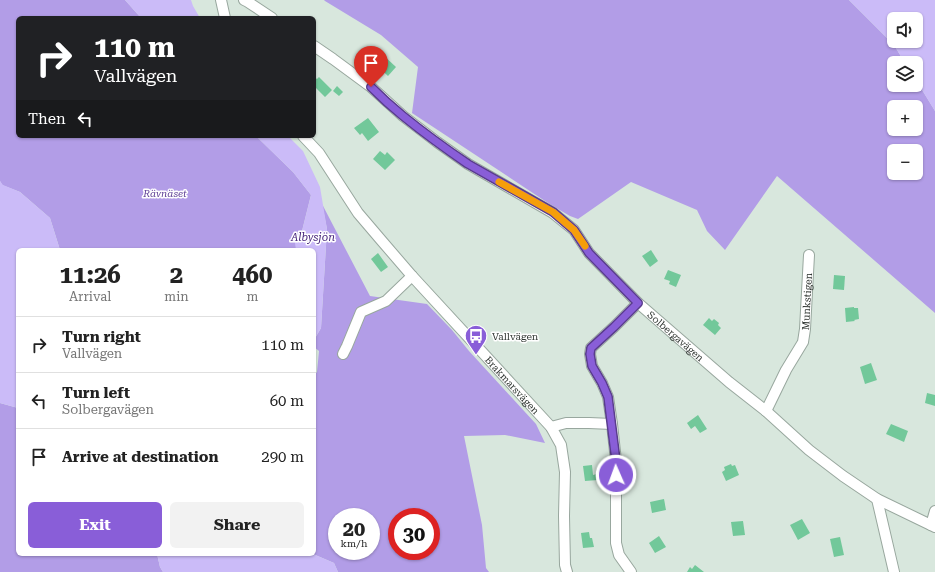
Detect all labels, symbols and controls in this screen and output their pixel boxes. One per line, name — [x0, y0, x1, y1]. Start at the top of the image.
map controls — [887, 12, 923, 180]
button: sound — [887, 12, 923, 48]
text: 110 m — [94, 31, 175, 64]
icon: right — [28, 32, 80, 84]
pin — [354, 46, 388, 87]
icon: arrive — [360, 52, 382, 74]
button: layers — [887, 56, 923, 92]
text: Vallvägen — [94, 65, 177, 86]
button: + — [887, 100, 923, 136]
icon: left — [74, 108, 96, 130]
text: Then — [28, 110, 66, 128]
button: − — [887, 144, 923, 180]
park label: Rävnäset — [142, 188, 187, 199]
water label: Albysjön — [290, 231, 335, 244]
text: 11:26 — [60, 261, 121, 289]
text: 2 — [170, 261, 183, 289]
text: 460 — [232, 261, 273, 289]
street label: Munkstigen — [799, 272, 814, 331]
text: Arrival — [69, 289, 111, 304]
text: min — [164, 289, 189, 304]
text: m — [246, 289, 258, 304]
street label: Solbergavägen — [646, 309, 707, 364]
bus stop icon: Vallvägen — [463, 323, 489, 356]
text: Turn right — [62, 328, 141, 346]
place label: Vallvägen — [492, 331, 539, 342]
icon: right — [28, 334, 50, 356]
text: 110 m — [261, 336, 304, 354]
text: Vallvägen — [62, 346, 122, 361]
street label: Brakmarsvägen — [483, 354, 542, 416]
text: Turn left — [62, 384, 130, 402]
icon: left — [28, 390, 50, 412]
text: 60 m — [270, 392, 304, 410]
text: Solbergavägen — [62, 402, 154, 417]
icon: arrive — [28, 446, 50, 468]
text: Arrive at destination — [62, 448, 218, 466]
text: 290 m — [261, 448, 304, 466]
position arrow — [595, 454, 637, 496]
button: Exit — [28, 502, 162, 548]
button: Share — [170, 502, 304, 548]
speed limit sign: 30 — [388, 508, 440, 560]
text: 20 — [343, 517, 365, 541]
text: km/h — [341, 538, 367, 549]

